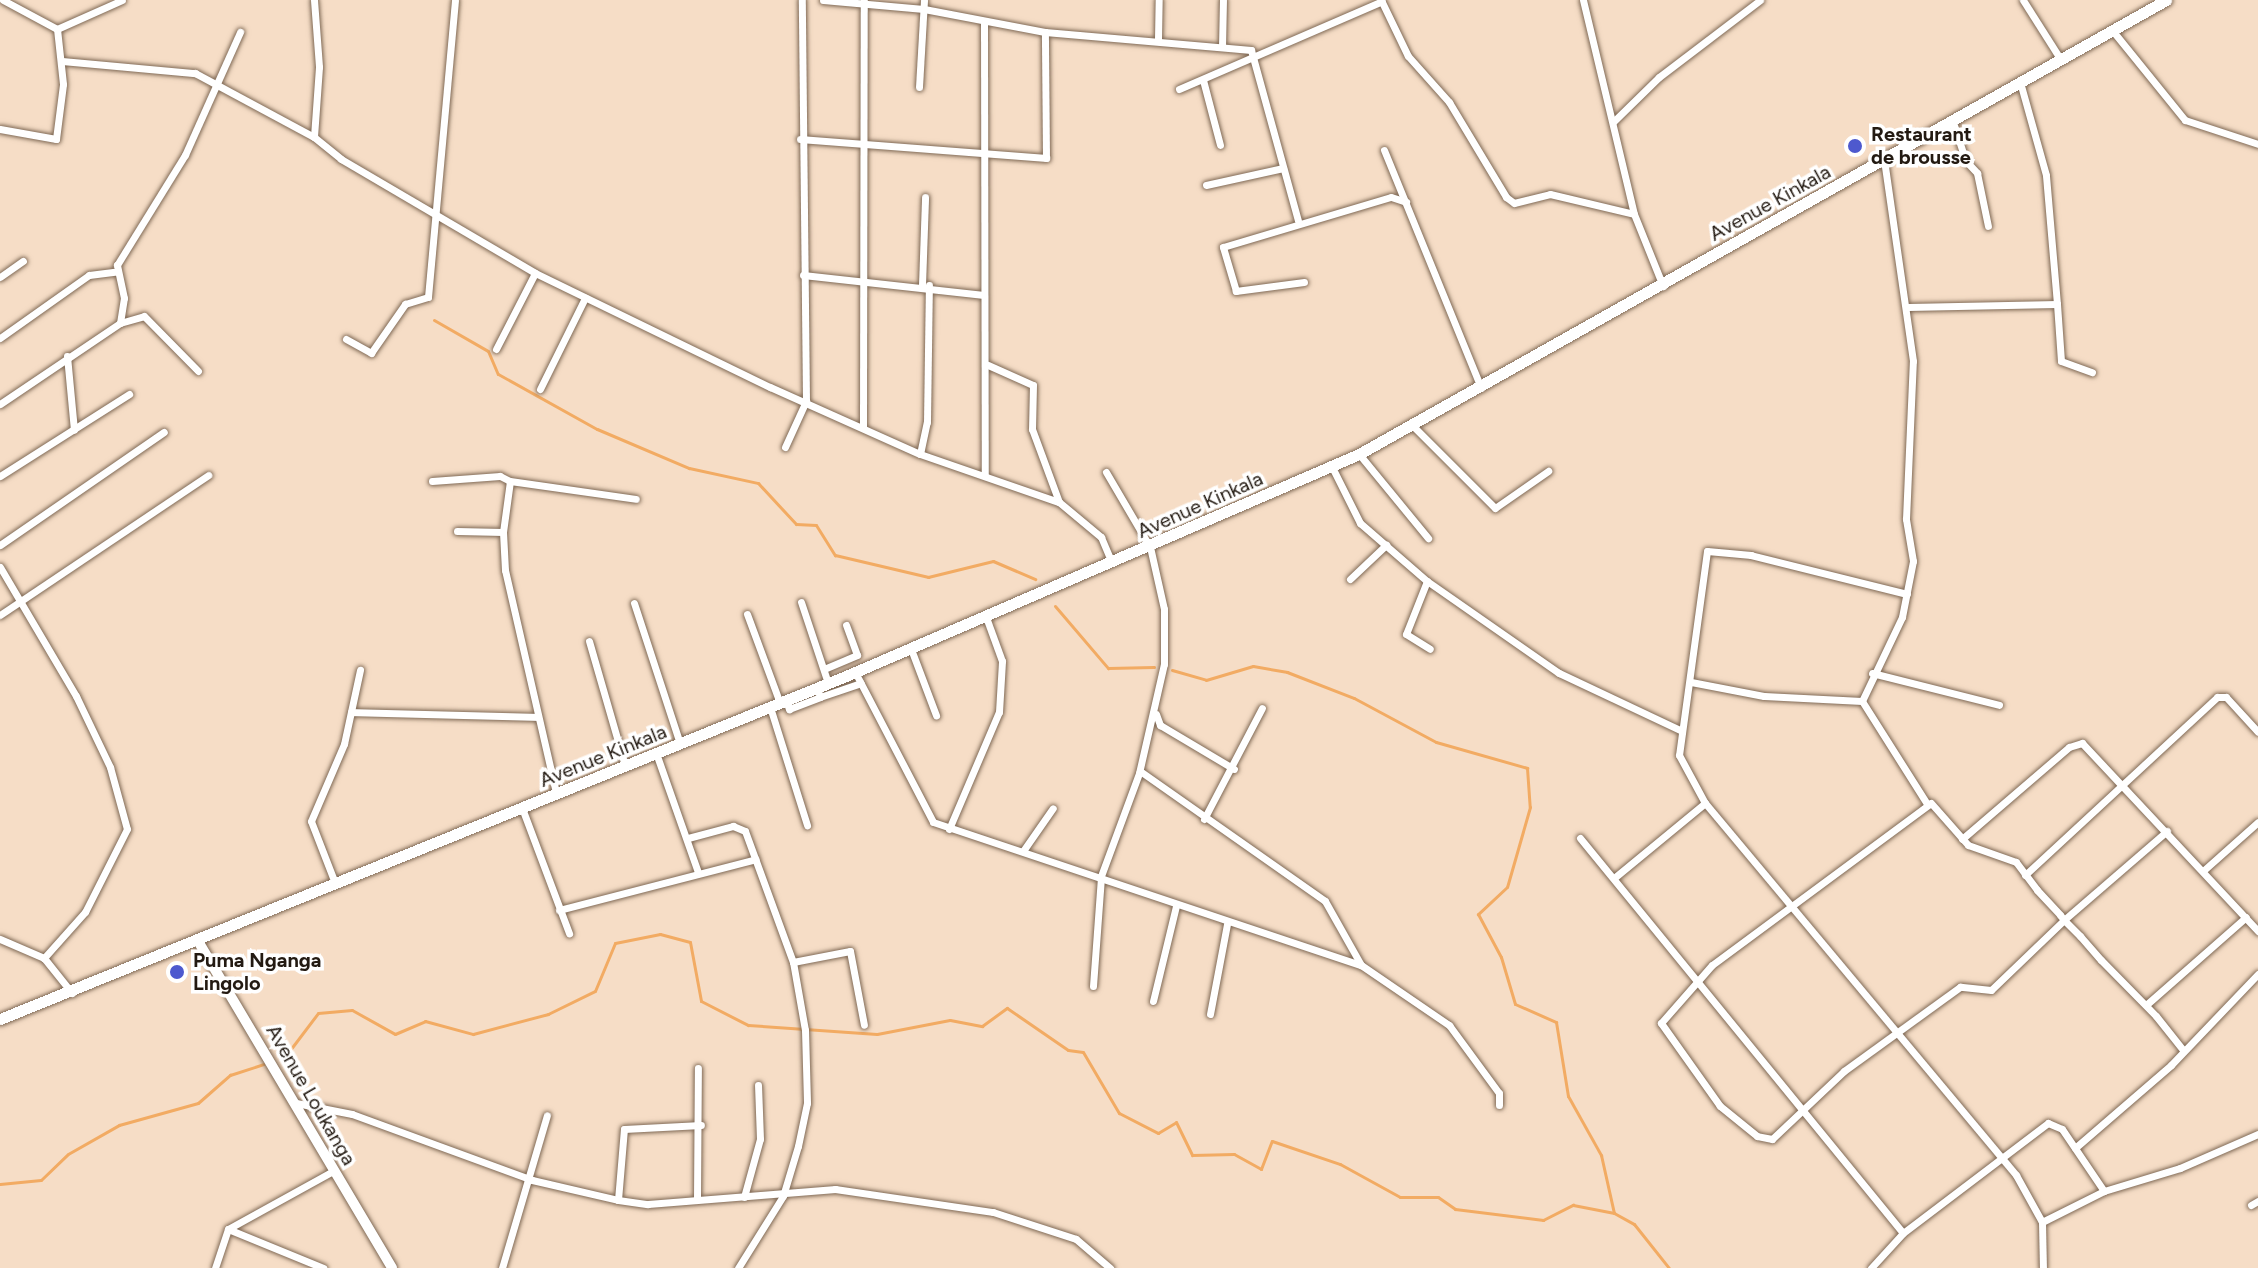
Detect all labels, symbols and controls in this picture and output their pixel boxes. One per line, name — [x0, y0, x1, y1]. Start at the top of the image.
place label: Restaurant de brousse — [1871, 122, 1972, 169]
marker: Restaurant de brousse — [1846, 137, 1864, 155]
street label: Avenue Kinkala — [1705, 160, 1835, 246]
street label: Avenue Kinkala — [1134, 467, 1266, 543]
street label: Avenue Kinkala — [536, 720, 670, 792]
place label: Puma Nganga Lingolo — [193, 948, 321, 995]
marker: Puma Nganga Lingolo — [168, 963, 186, 981]
street label: Avenue Loukanga — [261, 1020, 361, 1170]

